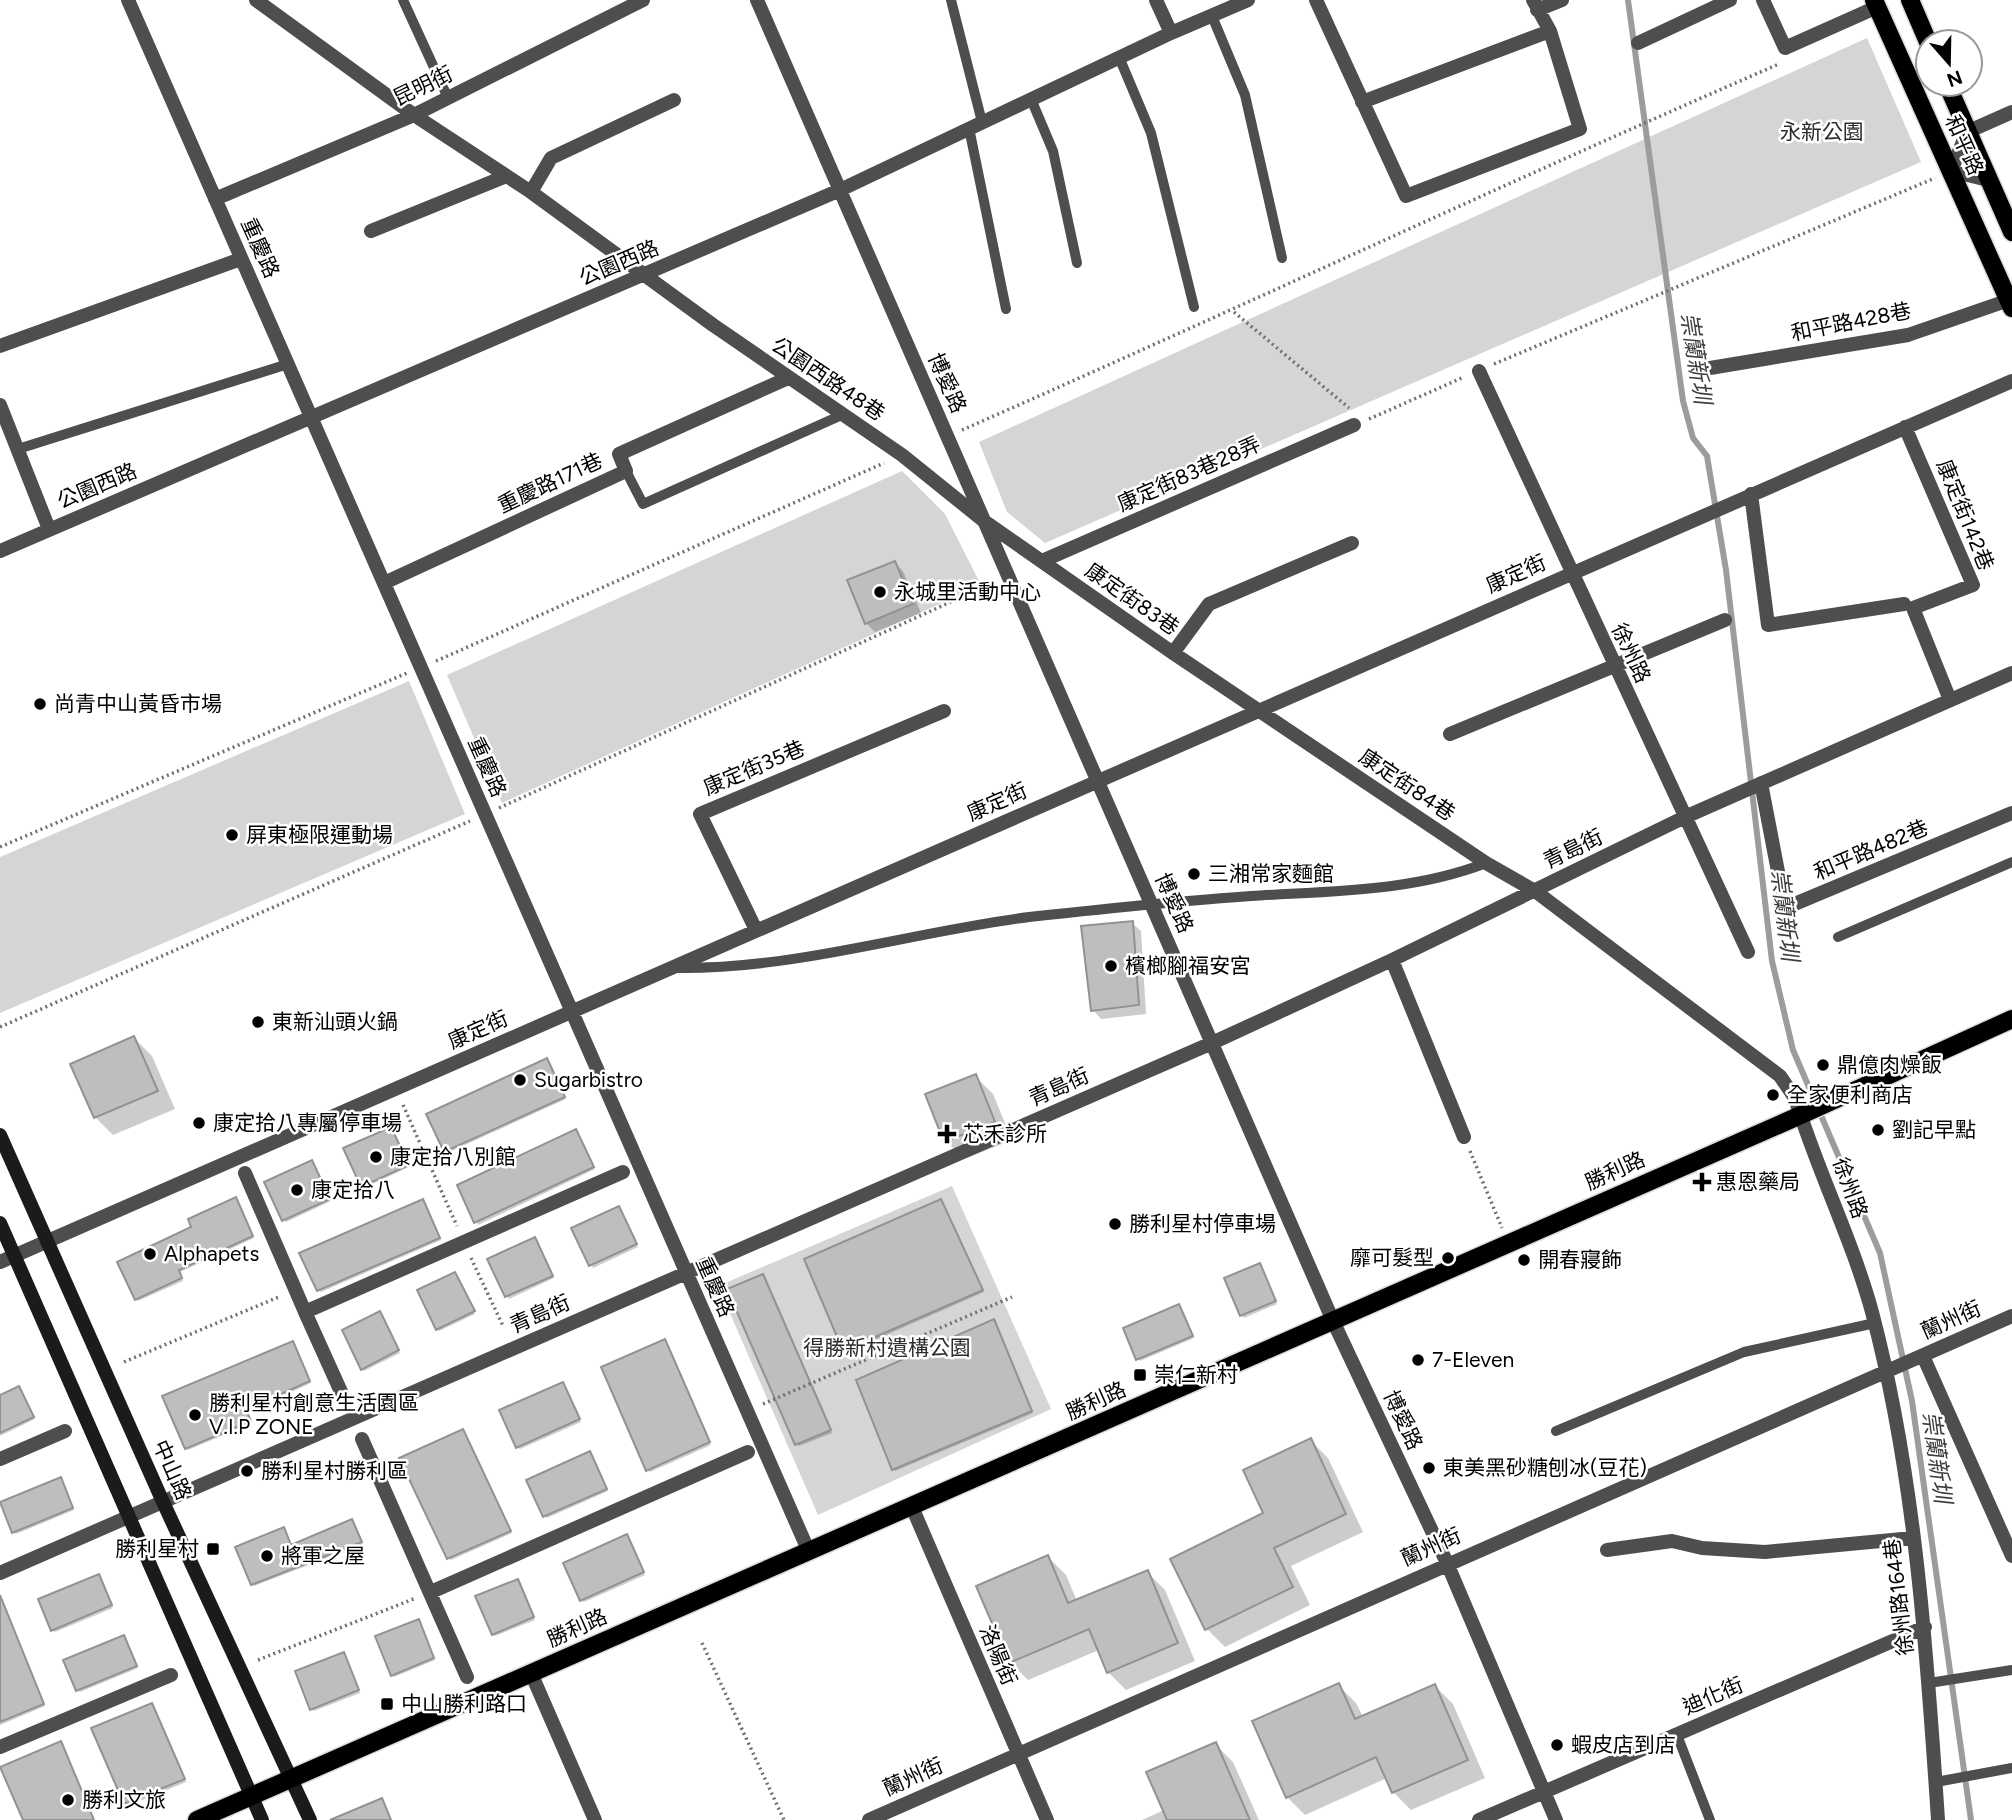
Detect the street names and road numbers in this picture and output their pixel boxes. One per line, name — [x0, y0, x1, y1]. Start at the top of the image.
street label: 昆明街 — [389, 61, 457, 111]
street label: 和平路 — [1940, 111, 1989, 179]
street label: 重慶路 — [236, 214, 285, 282]
street label: 公園西路 — [575, 235, 662, 290]
street label: 和平路428巷 — [1789, 298, 1913, 345]
street label: 公園西路48巷 — [767, 332, 890, 426]
street label: 博愛路 — [923, 349, 972, 417]
street label: 康定街83巷28弄 — [1113, 431, 1264, 516]
street label: 重慶路171巷 — [493, 447, 606, 518]
street label: 康定街142巷 — [1932, 456, 1999, 574]
street label: 公園西路 — [53, 458, 140, 513]
street label: 康定街 — [1482, 549, 1550, 598]
street label: 康定街83巷 — [1081, 557, 1184, 640]
street label: 徐州路 — [1607, 619, 1656, 687]
street label: 重慶路 — [463, 733, 512, 801]
street label: 康定街35巷 — [699, 735, 808, 800]
street label: 康定街84巷 — [1355, 743, 1460, 826]
street label: 康定街 — [963, 777, 1031, 826]
street label: 和平路482巷 — [1810, 814, 1932, 885]
street label: 青島街 — [1539, 824, 1607, 874]
street label: 博愛路 — [1150, 869, 1199, 937]
street label: 康定街 — [444, 1005, 512, 1054]
street label: 青島街 — [1025, 1062, 1093, 1111]
street label: 勝利路 — [1581, 1146, 1649, 1195]
street label: 徐州路 — [1828, 1154, 1873, 1222]
street label: 重慶路 — [691, 1253, 740, 1321]
street label: 青島街 — [506, 1289, 574, 1338]
street label: 蘭州街 — [1917, 1295, 1985, 1344]
street label: 勝利路 — [1062, 1376, 1130, 1425]
street label: 博愛路 — [1379, 1386, 1428, 1454]
street label: 中山路 — [148, 1436, 197, 1504]
street label: 蘭州街 — [1397, 1522, 1465, 1571]
street label: 徐州路164巷 — [1879, 1537, 1918, 1657]
street label: 勝利路 — [543, 1603, 611, 1652]
street label: 洛陽街 — [975, 1621, 1022, 1689]
street label: 迪化街 — [1679, 1672, 1747, 1719]
street label: 蘭州街 — [879, 1752, 947, 1801]

